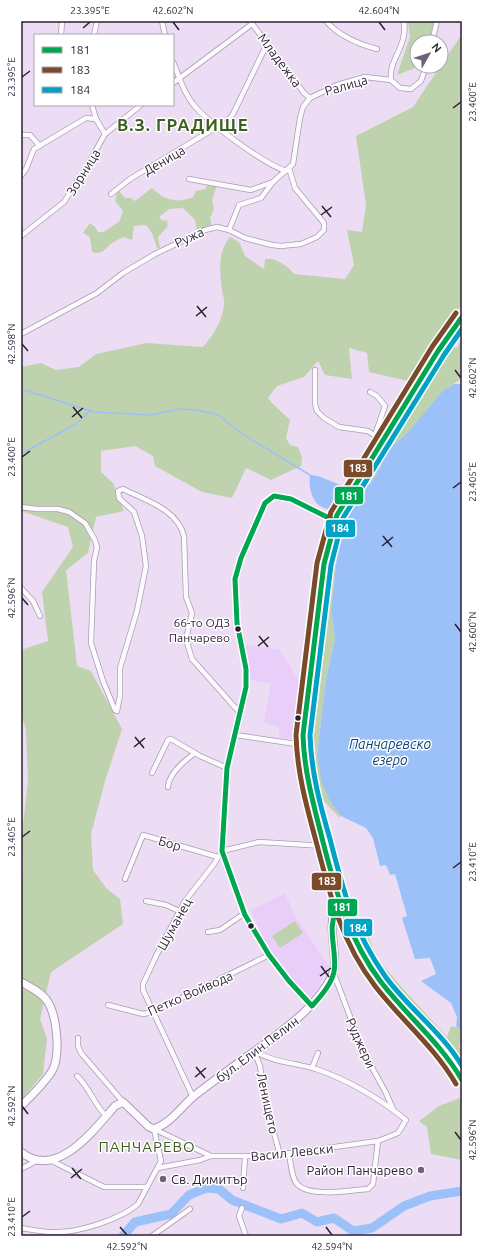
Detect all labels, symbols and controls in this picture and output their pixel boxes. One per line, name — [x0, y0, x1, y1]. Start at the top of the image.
text: 23.395°E — [70, 5, 110, 16]
text: 42.602°N — [152, 5, 194, 16]
text: 42.604°N — [358, 5, 400, 16]
street label: Младежка — [255, 30, 305, 90]
legend — [34, 34, 174, 106]
north arrow — [409, 34, 449, 74]
text: N — [430, 41, 444, 55]
text: 181 — [70, 43, 90, 56]
text: 23.395°E — [6, 57, 17, 97]
text: 183 — [70, 63, 90, 76]
street label: Ралица — [323, 72, 369, 98]
text: 23.400°E — [467, 82, 478, 122]
text: 184 — [70, 83, 91, 96]
district label: В.З. ГРАДИЩЕ — [117, 115, 249, 134]
street label: Деница — [141, 142, 187, 178]
street label: Зорница — [63, 146, 103, 198]
street label: Ружа — [172, 224, 206, 250]
text: 42.598°N — [6, 323, 17, 365]
text: 42.602°N — [467, 357, 478, 399]
text: 23.400°E — [6, 437, 17, 477]
line badge: 183 — [343, 459, 373, 478]
text: 183 — [349, 462, 367, 474]
text: 23.405°E — [467, 462, 478, 502]
line badge: 181 — [334, 486, 364, 505]
text: 181 — [340, 490, 358, 502]
line badge: 184 — [325, 519, 356, 538]
text: 184 — [331, 522, 349, 534]
text: 42.596°N — [6, 577, 17, 619]
text: 42.600°N — [467, 611, 478, 653]
place label: 66-то ОДЗ Панчарево — [169, 616, 230, 644]
marker: 66-то ОДЗ Панчарево — [233, 624, 243, 634]
unlabelled marker — [293, 713, 303, 723]
water label: Панчаревско езеро — [349, 736, 432, 768]
text: 23.405°E — [6, 817, 17, 857]
street label: Бор — [157, 833, 183, 853]
text: 23.410°E — [467, 842, 478, 882]
line badge: 183 — [311, 872, 342, 891]
text: 183 — [318, 875, 336, 887]
street label: Шуманец — [154, 895, 194, 952]
line badge: 181 — [327, 898, 358, 917]
text: 181 — [333, 901, 351, 913]
line badge: 184 — [343, 918, 373, 937]
unlabelled marker — [246, 921, 256, 931]
text: 184 — [349, 922, 367, 934]
street label: Петко Войвода — [145, 968, 235, 1018]
street label: бул. Елин Пелин — [213, 1013, 301, 1085]
street label: Руджери — [344, 1016, 378, 1070]
street label: Ленището — [255, 1071, 281, 1135]
text: 42.592°N — [6, 1085, 17, 1127]
text: 42.596°N — [467, 1119, 478, 1161]
district label: ПАНЧАРЕВО — [98, 1138, 196, 1155]
street label: Васил Левски — [250, 1141, 334, 1163]
place label: Район Панчарево — [306, 1163, 413, 1177]
marker: Район Панчарево — [416, 1165, 426, 1175]
place label: Св. Димитър — [171, 1172, 248, 1186]
marker: Св. Димитър — [158, 1174, 168, 1184]
text: 23.410°E — [6, 1197, 17, 1237]
text: 42.592°N — [106, 1241, 148, 1252]
text: 42.594°N — [311, 1241, 353, 1252]

